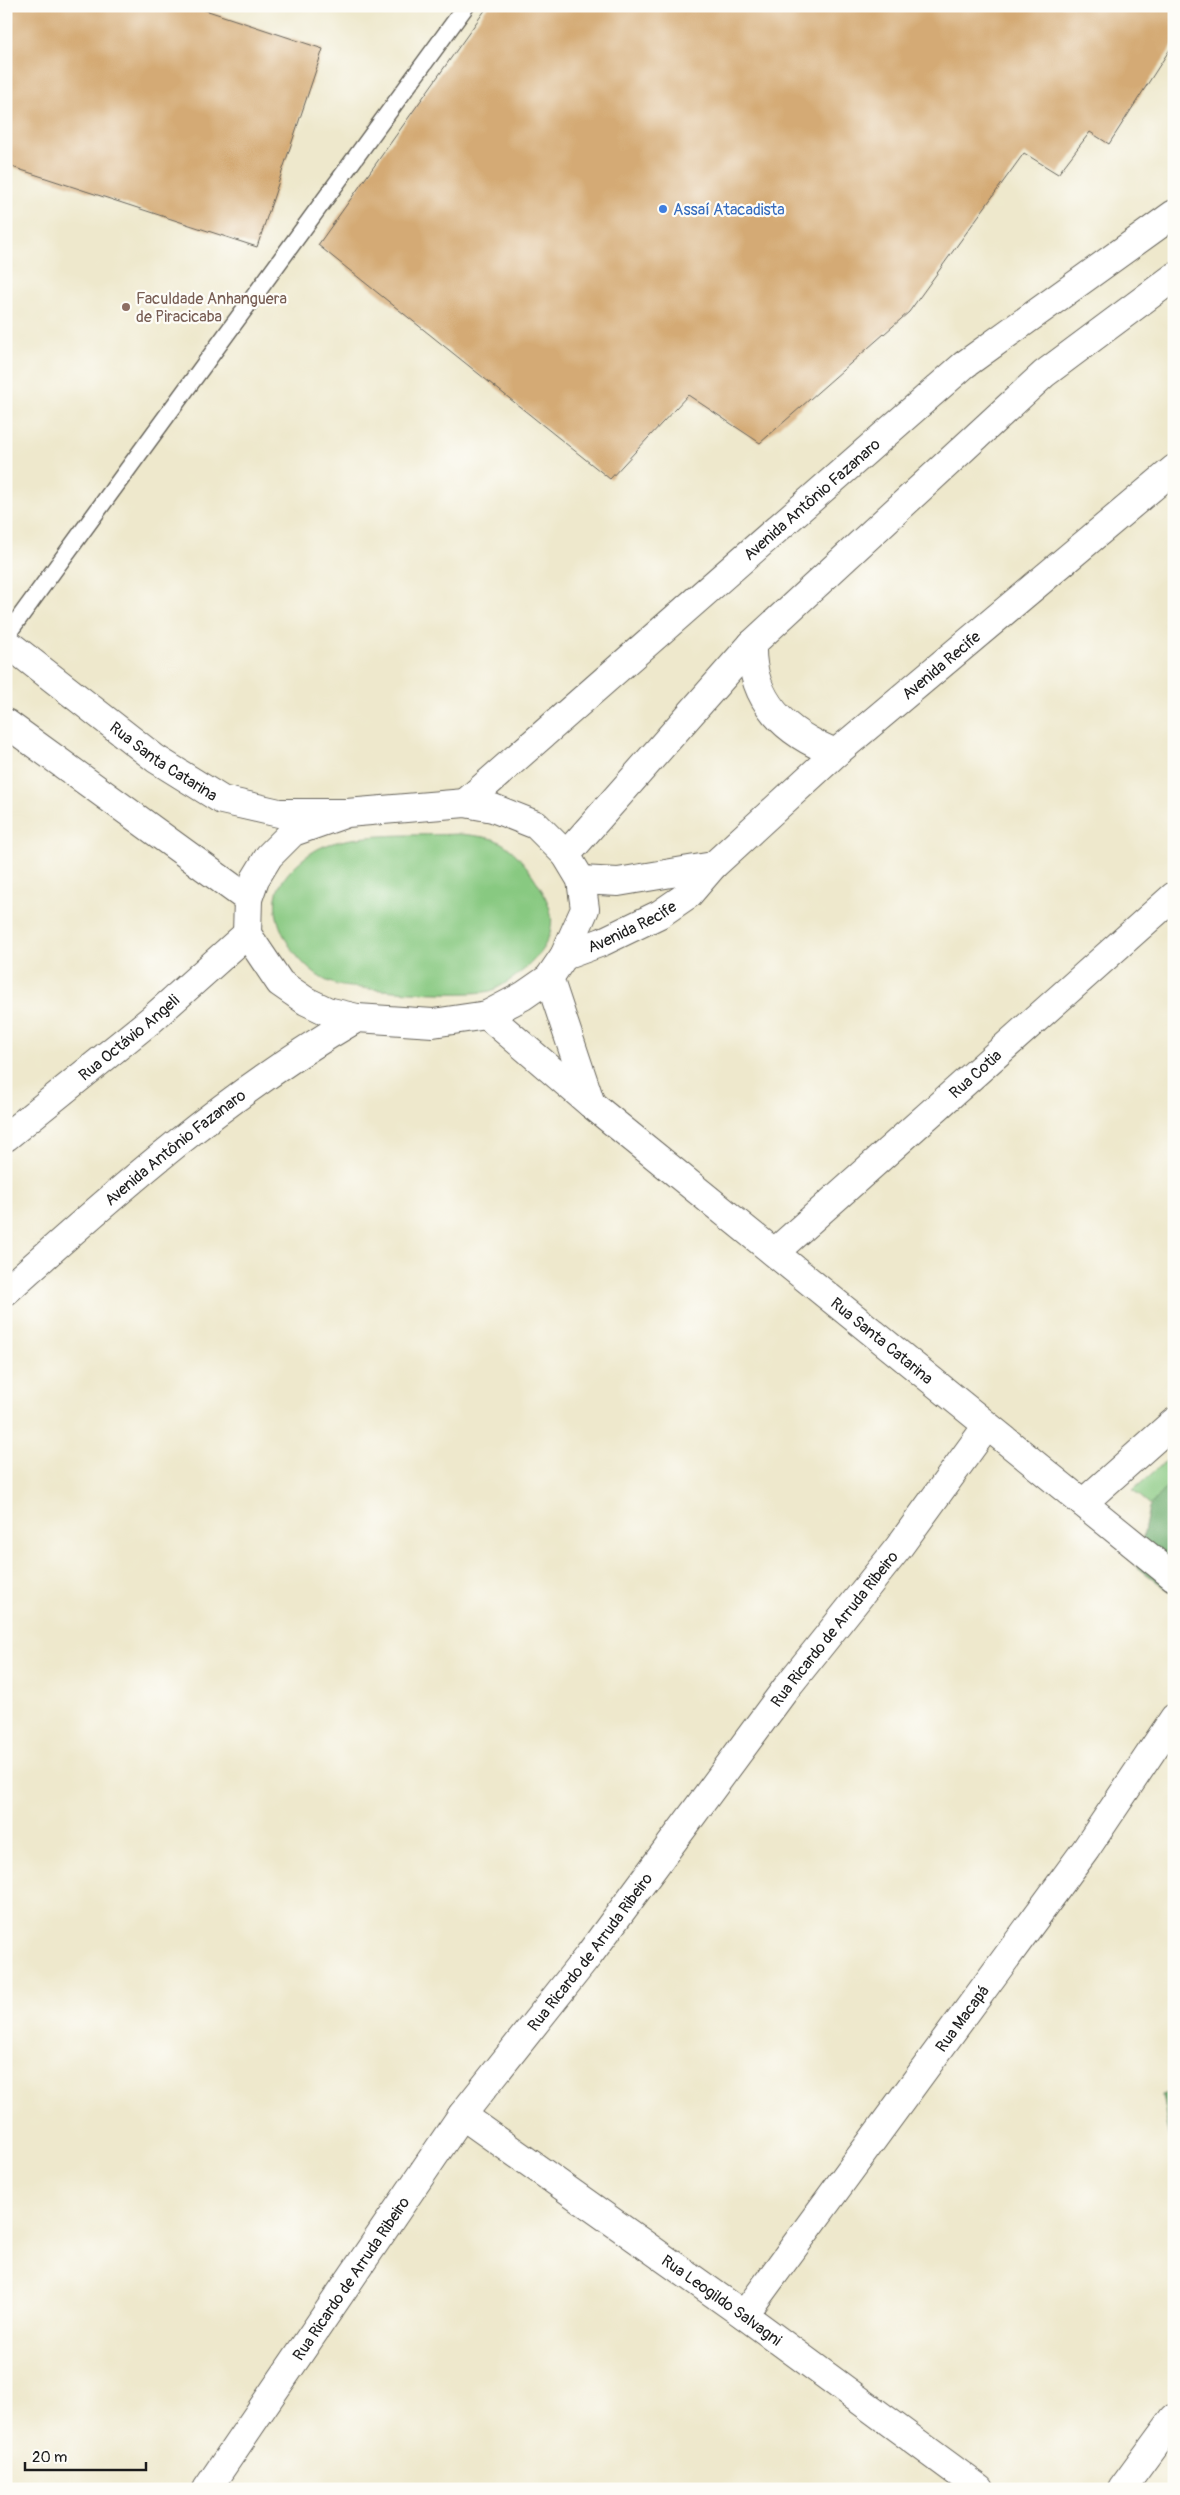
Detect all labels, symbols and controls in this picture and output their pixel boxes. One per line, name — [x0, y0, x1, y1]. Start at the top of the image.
place label: Assaí Atacadista — [673, 200, 785, 220]
marker: Assaí Atacadista — [657, 203, 669, 215]
place label: Faculdade Anhanguera de Piracicaba — [136, 289, 287, 327]
marker: Faculdade Anhanguera de Piracicaba — [120, 301, 132, 313]
street label: Avenida Antônio Fazanaro — [740, 434, 885, 565]
street label: Avenida Recife — [898, 627, 985, 704]
street label: Rua Santa Catarina — [105, 718, 221, 806]
street label: Avenida Recife — [585, 897, 681, 957]
street label: Rua Octávio Angeli — [75, 990, 184, 1085]
street label: Rua Cotia — [945, 1046, 1006, 1103]
street label: Avenida Antônio Fazanaro — [101, 1085, 250, 1210]
street label: Rua Santa Catarina — [826, 1293, 937, 1389]
street label: Rua Ricardo de Arruda Ribeiro — [767, 1547, 903, 1711]
street label: Rua Ricardo de Arruda Ribeiro — [524, 1869, 657, 2035]
street label: Rua Macapá — [931, 1982, 994, 2056]
street label: Rua Ricardo de Arruda Ribeiro — [289, 2193, 415, 2365]
street label: Rua Leogildo Salvagni — [657, 2251, 786, 2351]
scale bar — [25, 2440, 146, 2472]
text: 20 m — [32, 2448, 67, 2467]

